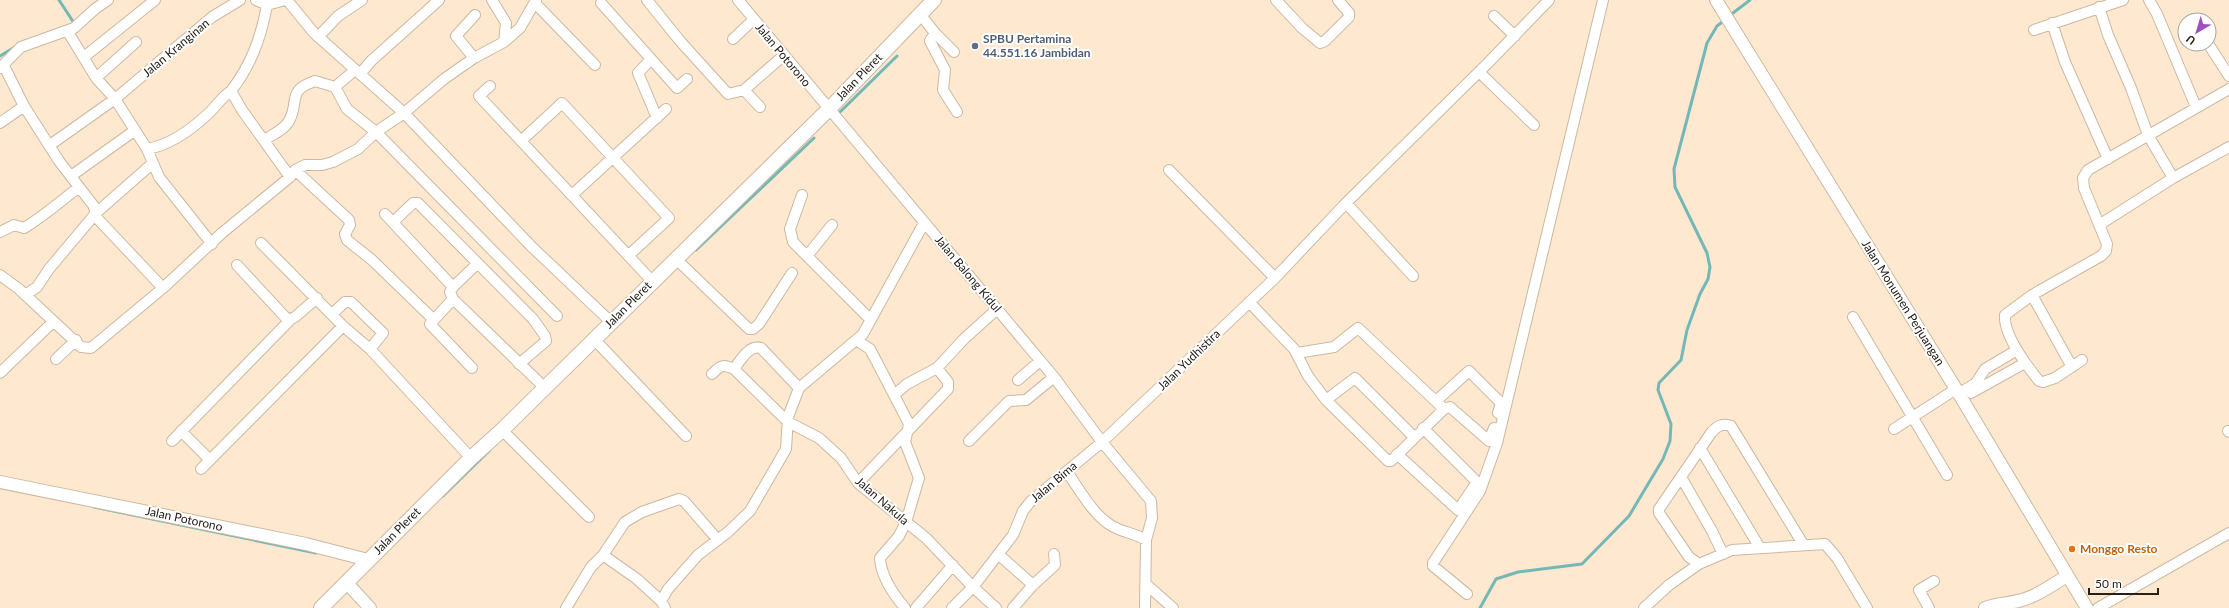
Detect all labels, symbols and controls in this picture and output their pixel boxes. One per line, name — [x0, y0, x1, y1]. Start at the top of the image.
north arrow — [2177, 12, 2217, 52]
street label: Jalan Kranginan — [139, 15, 212, 80]
street label: Jalan Potorono — [752, 20, 814, 90]
place label: SPBU Pertamina 44.551.16 Jambidan — [983, 31, 1091, 60]
text: U — [2183, 33, 2198, 48]
marker: SPBU Pertamina 44.551.16 Jambidan — [970, 41, 980, 51]
street label: Jalan Pleret — [832, 49, 886, 104]
street label: Jalan Balong Kidul — [932, 232, 1005, 315]
street label: Jalan Monumen Perjuangan — [1859, 237, 1948, 368]
street label: Jalan Pleret — [601, 277, 655, 331]
street label: Jalan Yudhistira — [1154, 326, 1223, 393]
street label: Jalan Bima — [1028, 458, 1080, 505]
street label: Jalan Nakula — [853, 473, 912, 528]
street label: Jalan Potorono — [144, 503, 224, 534]
street label: Jalan Pleret — [370, 503, 424, 557]
place label: Monggo Resto — [2080, 541, 2158, 556]
marker: Monggo Resto — [2067, 544, 2077, 554]
scale bar — [2089, 570, 2158, 596]
text: 50 m — [2095, 576, 2122, 591]

